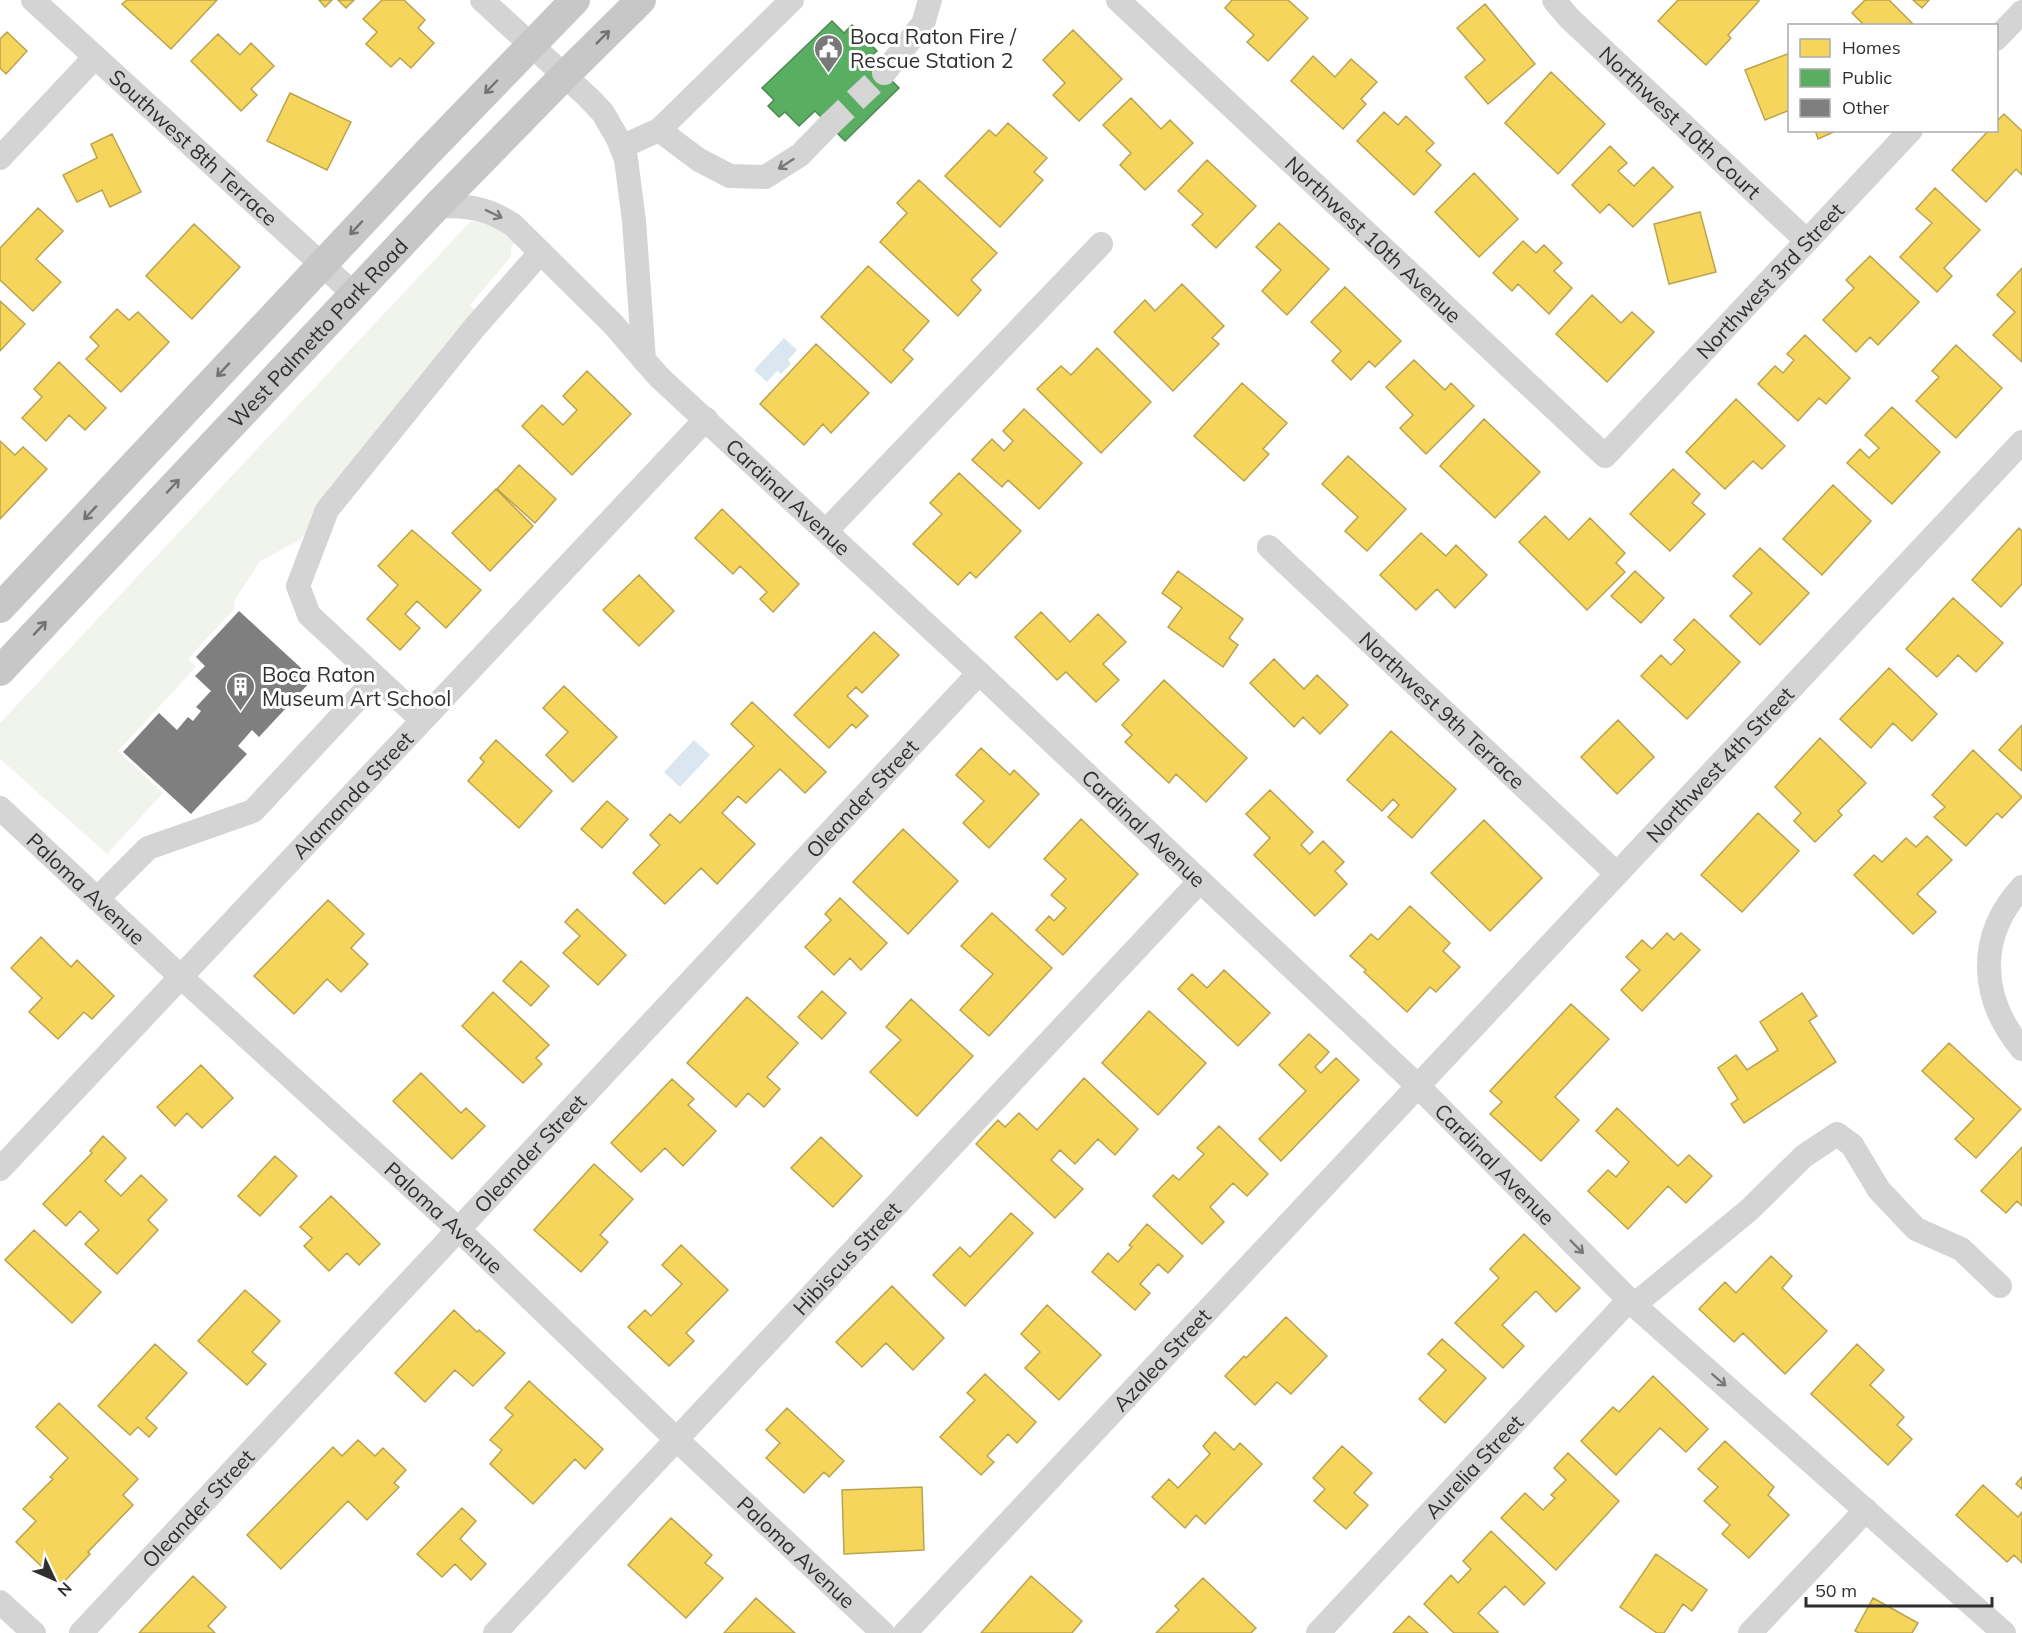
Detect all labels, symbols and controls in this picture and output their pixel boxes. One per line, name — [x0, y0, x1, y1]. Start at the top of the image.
place label: Boca Raton Fire / Rescue Station 2 — [850, 23, 1017, 73]
legend — [1788, 24, 1998, 132]
one-way arrow — [595, 30, 610, 45]
public building icon: Boca Raton Fire / Rescue Station 2 — [813, 32, 845, 74]
text: Homes — [1842, 36, 1901, 59]
street label: Northwest 10th Court — [1594, 40, 1767, 204]
street label: Southwest 8th Terrace — [104, 64, 283, 231]
text: Public — [1842, 66, 1892, 89]
one-way arrow — [483, 79, 498, 94]
text: Other — [1842, 96, 1890, 119]
street label: Northwest 10th Avenue — [1280, 151, 1467, 328]
one-way arrow — [778, 158, 795, 170]
street label: Northwest 3rd Street — [1690, 197, 1849, 364]
one-way arrow — [485, 209, 503, 221]
one-way arrow — [349, 220, 363, 235]
street label: West Palmetto Park Road — [223, 233, 413, 433]
one-way arrow — [216, 363, 230, 378]
street label: Cardinal Avenue — [721, 433, 856, 561]
one-way arrow — [166, 479, 180, 494]
one-way arrow — [82, 505, 97, 520]
one-way arrow — [33, 621, 47, 636]
street label: Northwest 9th Terrace — [1354, 626, 1531, 794]
place label: Boca Raton Museum Art School — [262, 661, 451, 711]
building icon: Boca Raton Museum Art School — [225, 670, 257, 712]
street label: Northwest 4th Street — [1640, 681, 1799, 848]
street label: Alamanda Street — [286, 726, 418, 864]
street label: Oleander Street — [800, 734, 924, 863]
street label: Cardinal Avenue — [1077, 764, 1211, 893]
street label: Paloma Avenue — [22, 827, 151, 950]
street label: Oleander Street — [468, 1088, 592, 1218]
street label: Cardinal Avenue — [1429, 1098, 1561, 1230]
street label: Paloma Avenue — [379, 1156, 509, 1279]
street label: Hibiscus Street — [787, 1196, 906, 1320]
one-way arrow — [1569, 1240, 1584, 1255]
street label: Azalea Street — [1107, 1303, 1216, 1416]
one-way arrow — [1711, 1373, 1726, 1387]
street label: Aurelia Street — [1419, 1409, 1528, 1524]
street label: Oleander Street — [136, 1443, 260, 1573]
street label: Paloma Avenue — [732, 1490, 861, 1614]
north arrow — [24, 1549, 84, 1609]
scale bar — [1806, 1570, 1992, 1608]
text: N — [53, 1578, 76, 1601]
text: 50 m — [1815, 1579, 1857, 1602]

